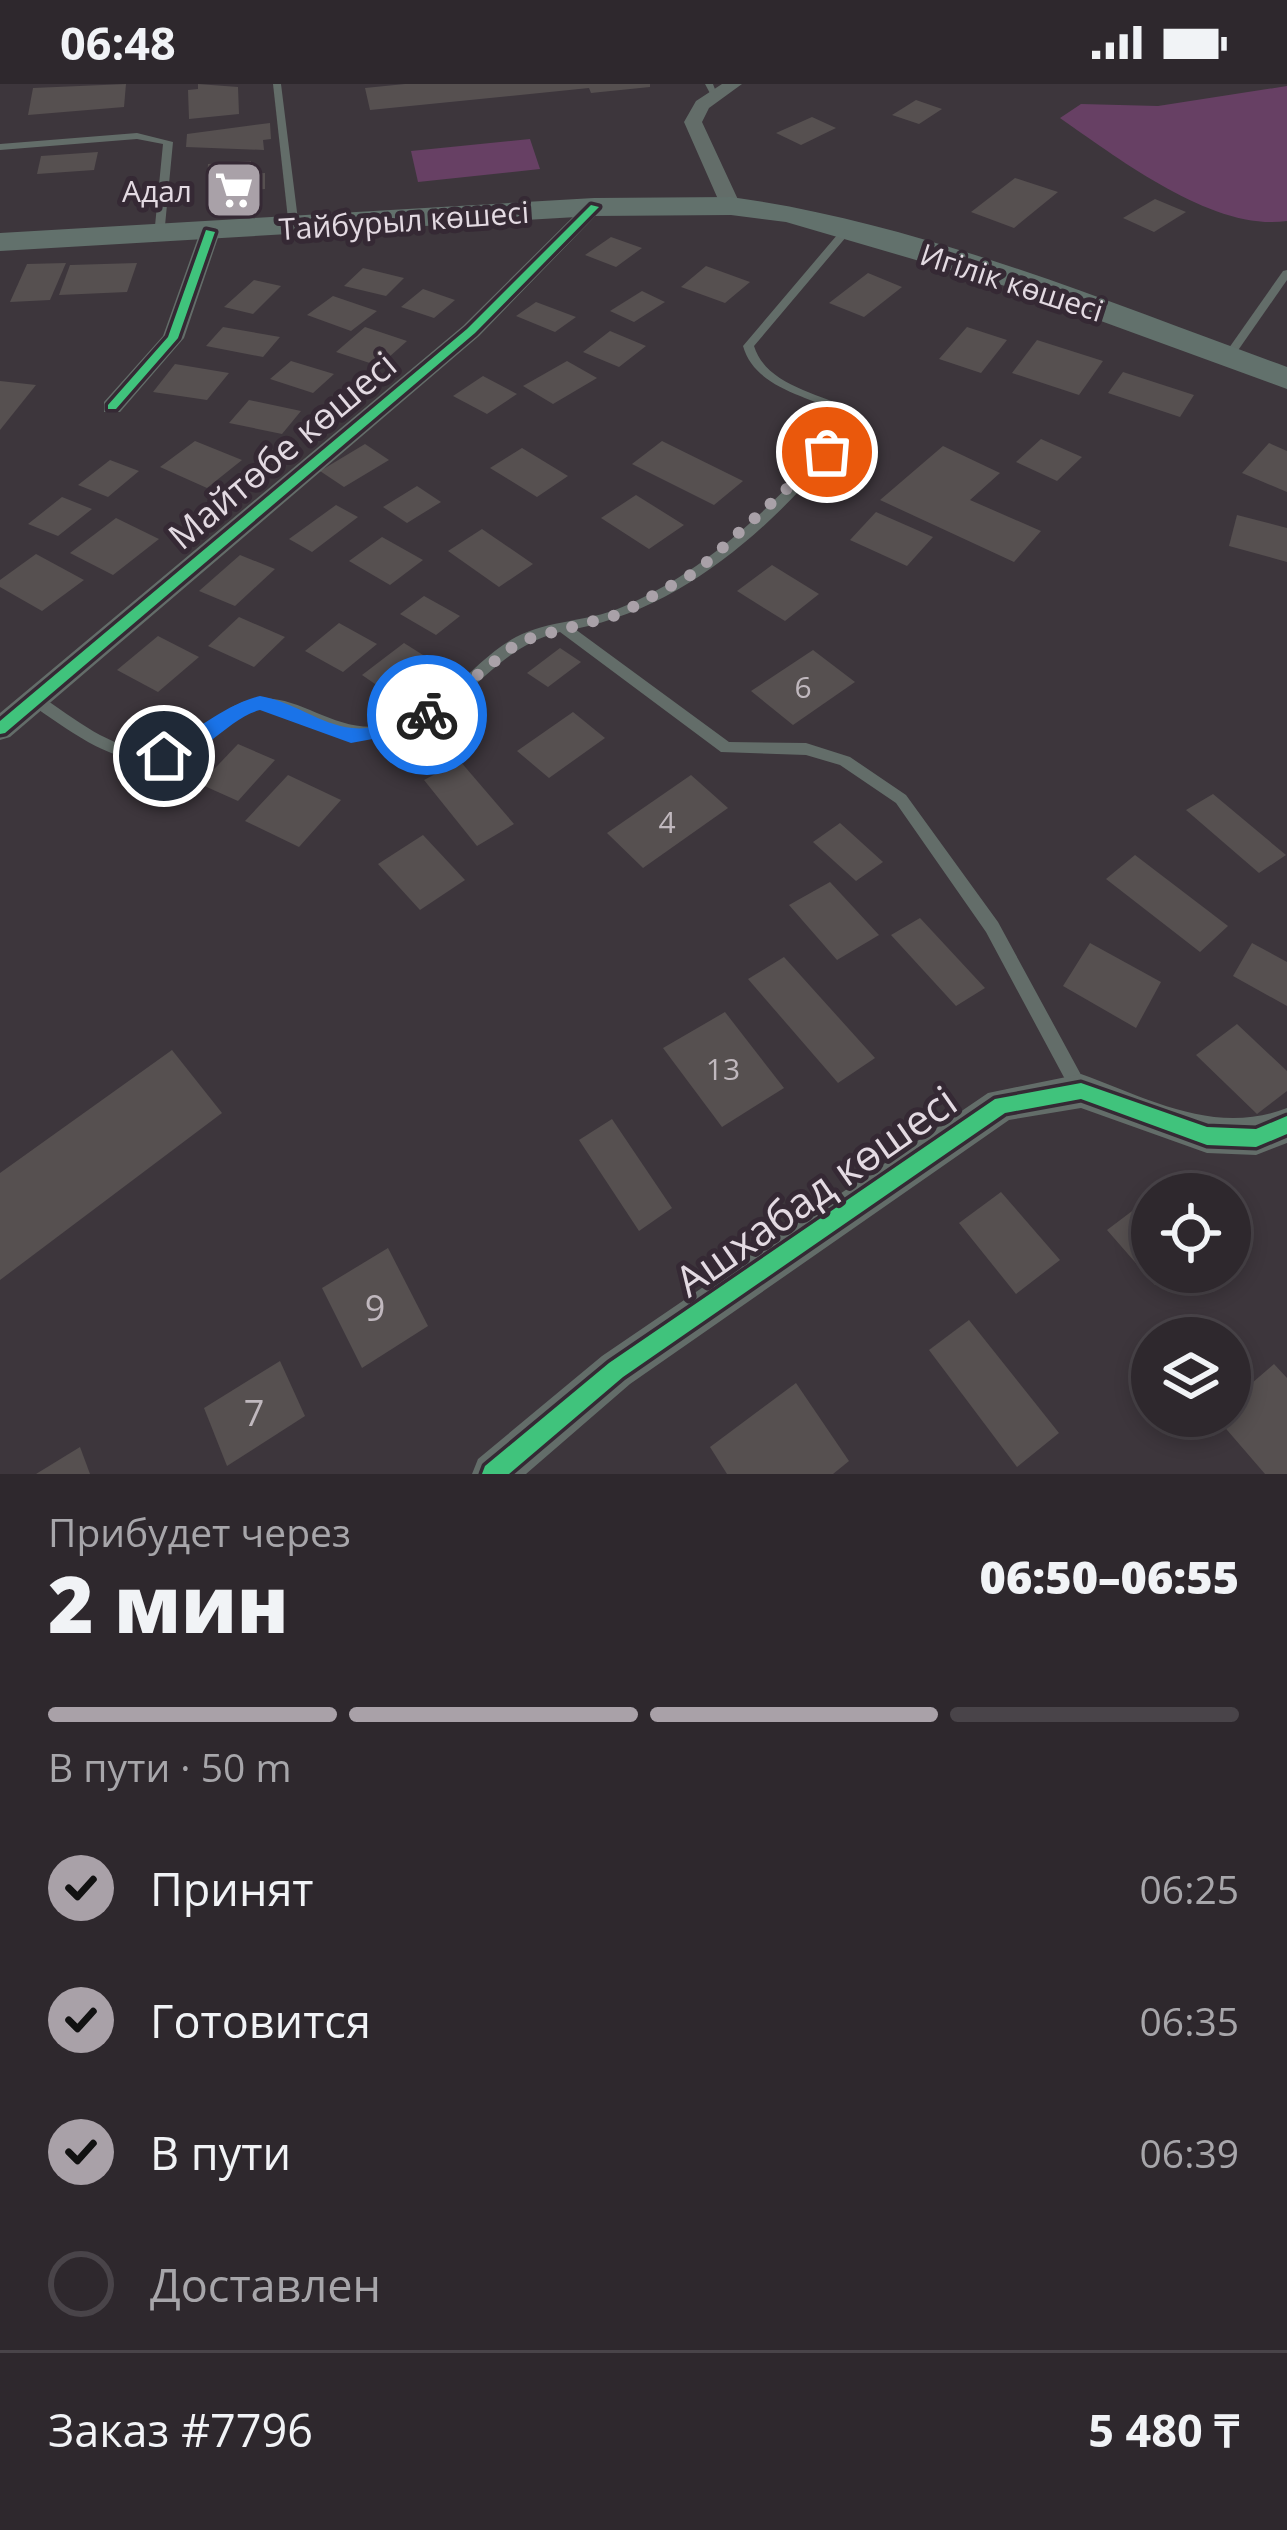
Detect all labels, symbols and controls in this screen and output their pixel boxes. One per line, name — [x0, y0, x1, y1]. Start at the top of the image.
text: 06:48 — [60, 12, 176, 73]
supermarket icon: Адал — [203, 159, 265, 221]
place label: Адал — [122, 170, 192, 211]
street label: Тайбурыл көшесі — [278, 191, 530, 249]
street label: Игілік көшесі — [915, 233, 1109, 331]
street label: Майтөбе көшесі — [158, 340, 406, 560]
pin — [776, 401, 878, 503]
icon: bag — [794, 419, 860, 485]
courier — [367, 655, 487, 775]
house number: 6 — [794, 666, 812, 707]
icon: bike — [394, 682, 460, 748]
pin — [113, 705, 215, 807]
icon: home — [131, 723, 197, 789]
house number: 4 — [658, 801, 676, 842]
house number: 13 — [706, 1048, 740, 1089]
street label: Ашхабад көшесі — [663, 1072, 967, 1308]
map controls — [1131, 1173, 1251, 1437]
button: locate — [1131, 1173, 1251, 1293]
house number: 9 — [365, 1283, 385, 1332]
button: layers — [1131, 1317, 1251, 1437]
house number: 7 — [244, 1388, 264, 1437]
text: Прибудет через — [48, 1505, 351, 1558]
text: 06:50–06:55 — [980, 1546, 1239, 1607]
text: 2 мин — [48, 1550, 289, 1656]
text: В пути · 50 m — [48, 1740, 292, 1793]
icon: check — [48, 1855, 114, 1921]
text: Принят — [150, 1858, 313, 1919]
text: 06:25 — [1140, 1862, 1239, 1915]
icon: check — [48, 1987, 114, 2053]
text: Готовится — [150, 1990, 371, 2051]
text: 06:35 — [1140, 1994, 1239, 2047]
icon: check — [48, 2119, 114, 2185]
text: В пути — [150, 2122, 291, 2183]
text: 06:39 — [1140, 2126, 1239, 2179]
text: Доставлен — [150, 2254, 381, 2315]
text: Заказ #7796 — [48, 2399, 313, 2460]
text: 5 480 ₸ — [1088, 2399, 1239, 2460]

